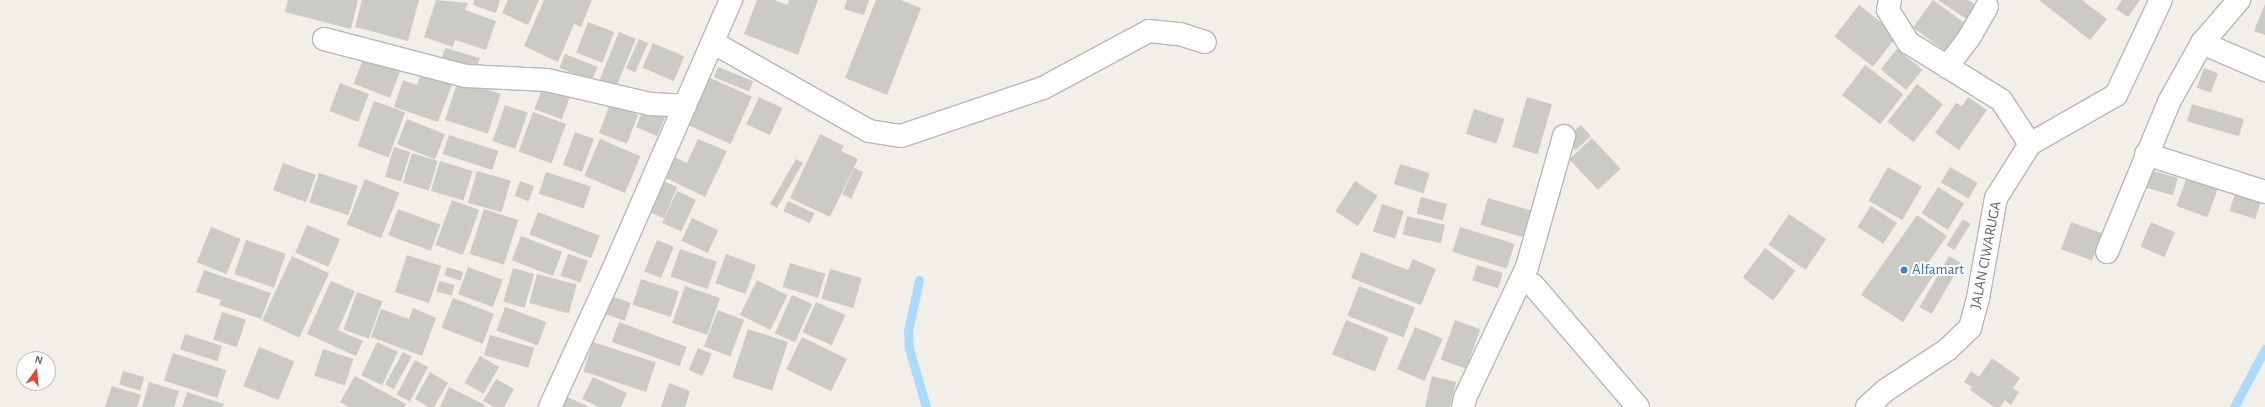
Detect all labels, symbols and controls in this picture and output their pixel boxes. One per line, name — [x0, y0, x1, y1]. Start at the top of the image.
street label: JALAN CIWARUGA — [1967, 200, 2005, 310]
place label: Alfamart — [1912, 261, 1964, 279]
marker: Alfamart — [1899, 265, 1909, 275]
north arrow — [16, 351, 56, 391]
text: N — [34, 354, 44, 366]

